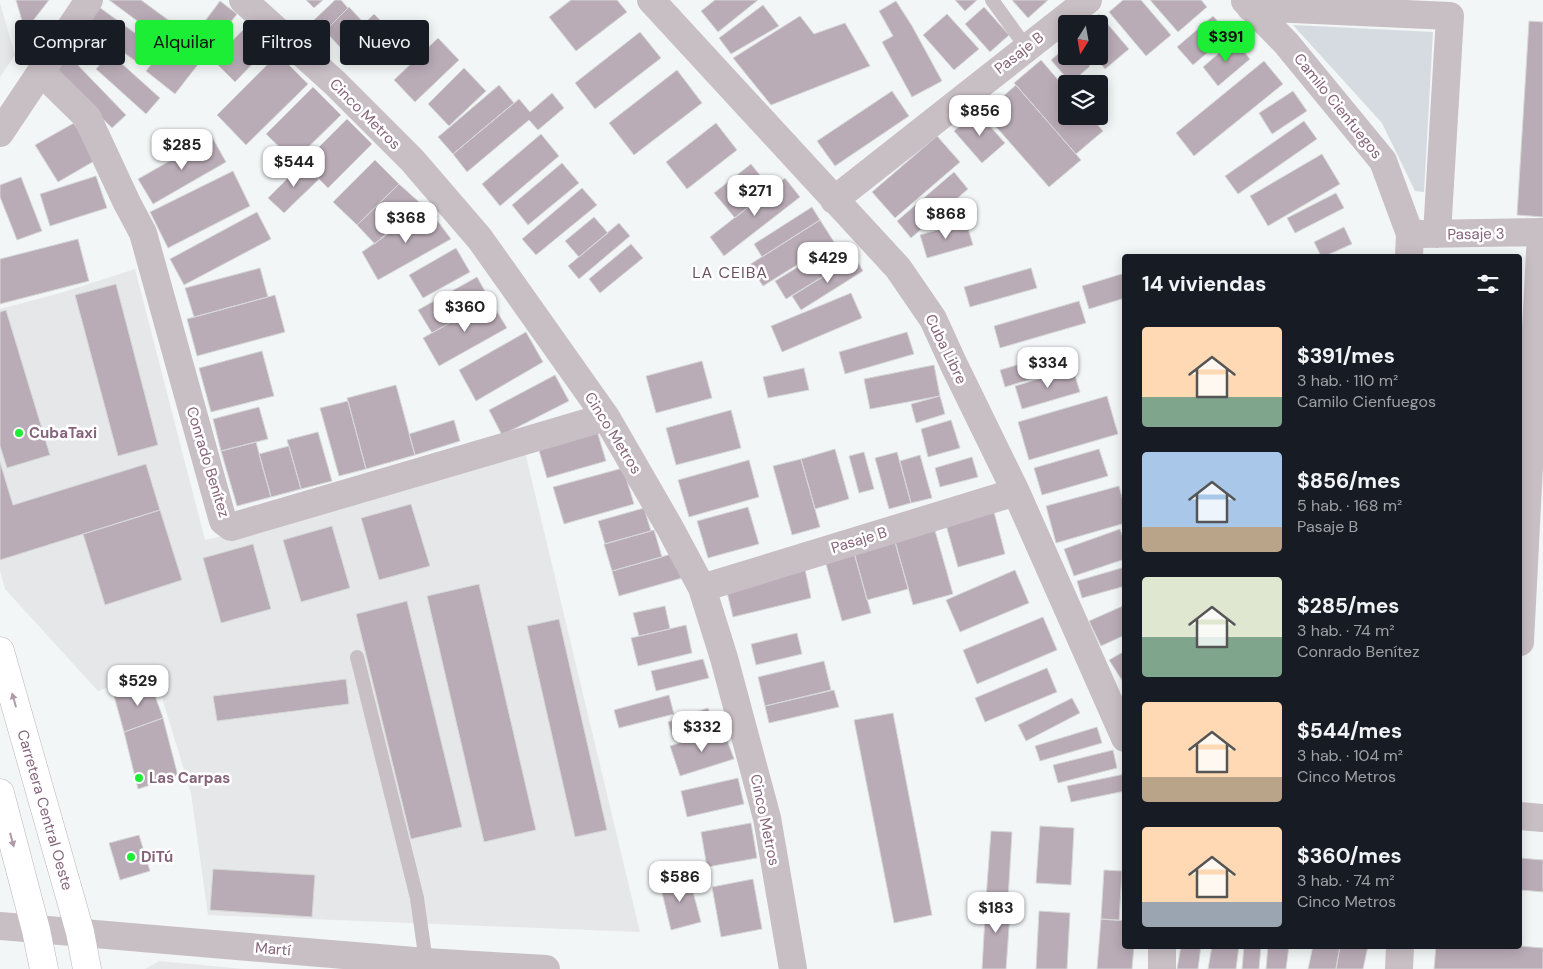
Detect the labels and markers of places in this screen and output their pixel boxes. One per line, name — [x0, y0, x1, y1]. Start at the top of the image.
pin: $391 — [1196, 20, 1256, 63]
pin: $856 — [950, 94, 1010, 137]
pin: $285 — [152, 128, 212, 171]
pin: $544 — [264, 146, 324, 188]
pin: $271 — [725, 174, 785, 217]
pin: $868 — [916, 198, 976, 240]
pin: $368 — [376, 202, 436, 244]
pin: $429 — [798, 242, 858, 284]
pin: $360 — [435, 290, 495, 333]
pin: $334 — [1018, 346, 1078, 389]
place label: CubaTaxi — [29, 423, 97, 443]
marker: CubaTaxi — [13, 427, 25, 439]
pin: $529 — [108, 664, 168, 707]
pin: $332 — [672, 710, 732, 753]
place label: Las Carpas — [149, 768, 230, 788]
marker: Las Carpas — [133, 772, 145, 784]
place label: DiTú — [141, 847, 173, 867]
marker: DiTú — [125, 851, 137, 863]
pin: $586 — [650, 860, 710, 903]
pin: $183 — [966, 892, 1026, 934]

